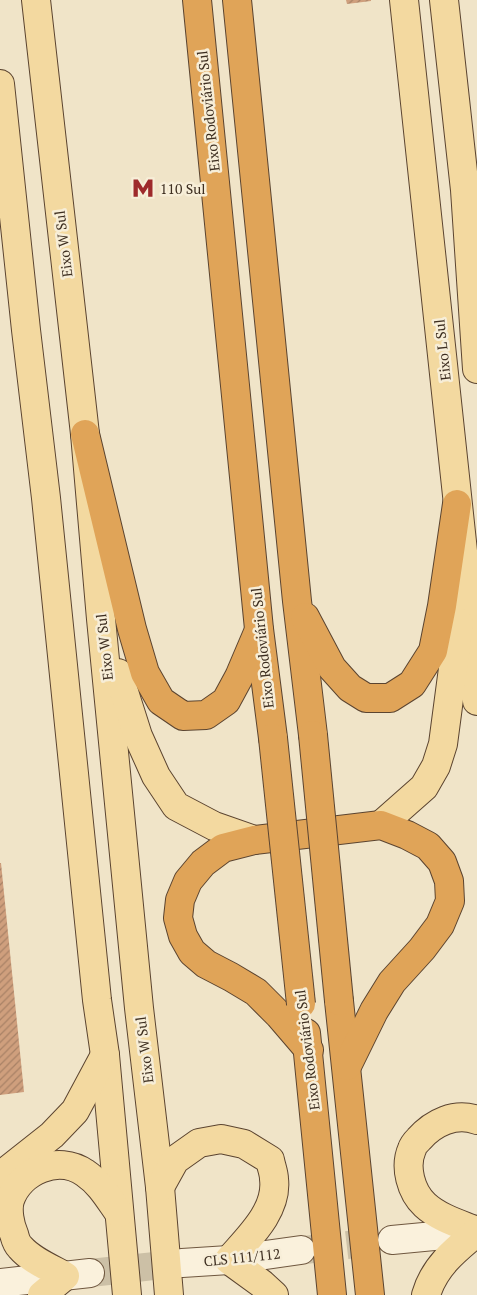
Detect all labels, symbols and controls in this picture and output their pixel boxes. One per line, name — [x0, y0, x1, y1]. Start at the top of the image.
street label: Eixo Rodoviário Sul — [192, 50, 224, 172]
metro station icon: 110 Sul — [130, 175, 156, 201]
place label: 110 Sul — [160, 179, 206, 198]
street label: Eixo W Sul — [49, 210, 77, 278]
street label: Eixo L Sul — [429, 318, 455, 382]
street label: Eixo Rodoviário Sul — [246, 587, 278, 709]
street label: Eixo W Sul — [91, 613, 117, 681]
street label: Eixo Rodoviário Sul — [290, 989, 324, 1111]
street label: Eixo W Sul — [130, 1016, 158, 1084]
street label: CLS 111/112 — [203, 1244, 281, 1270]

